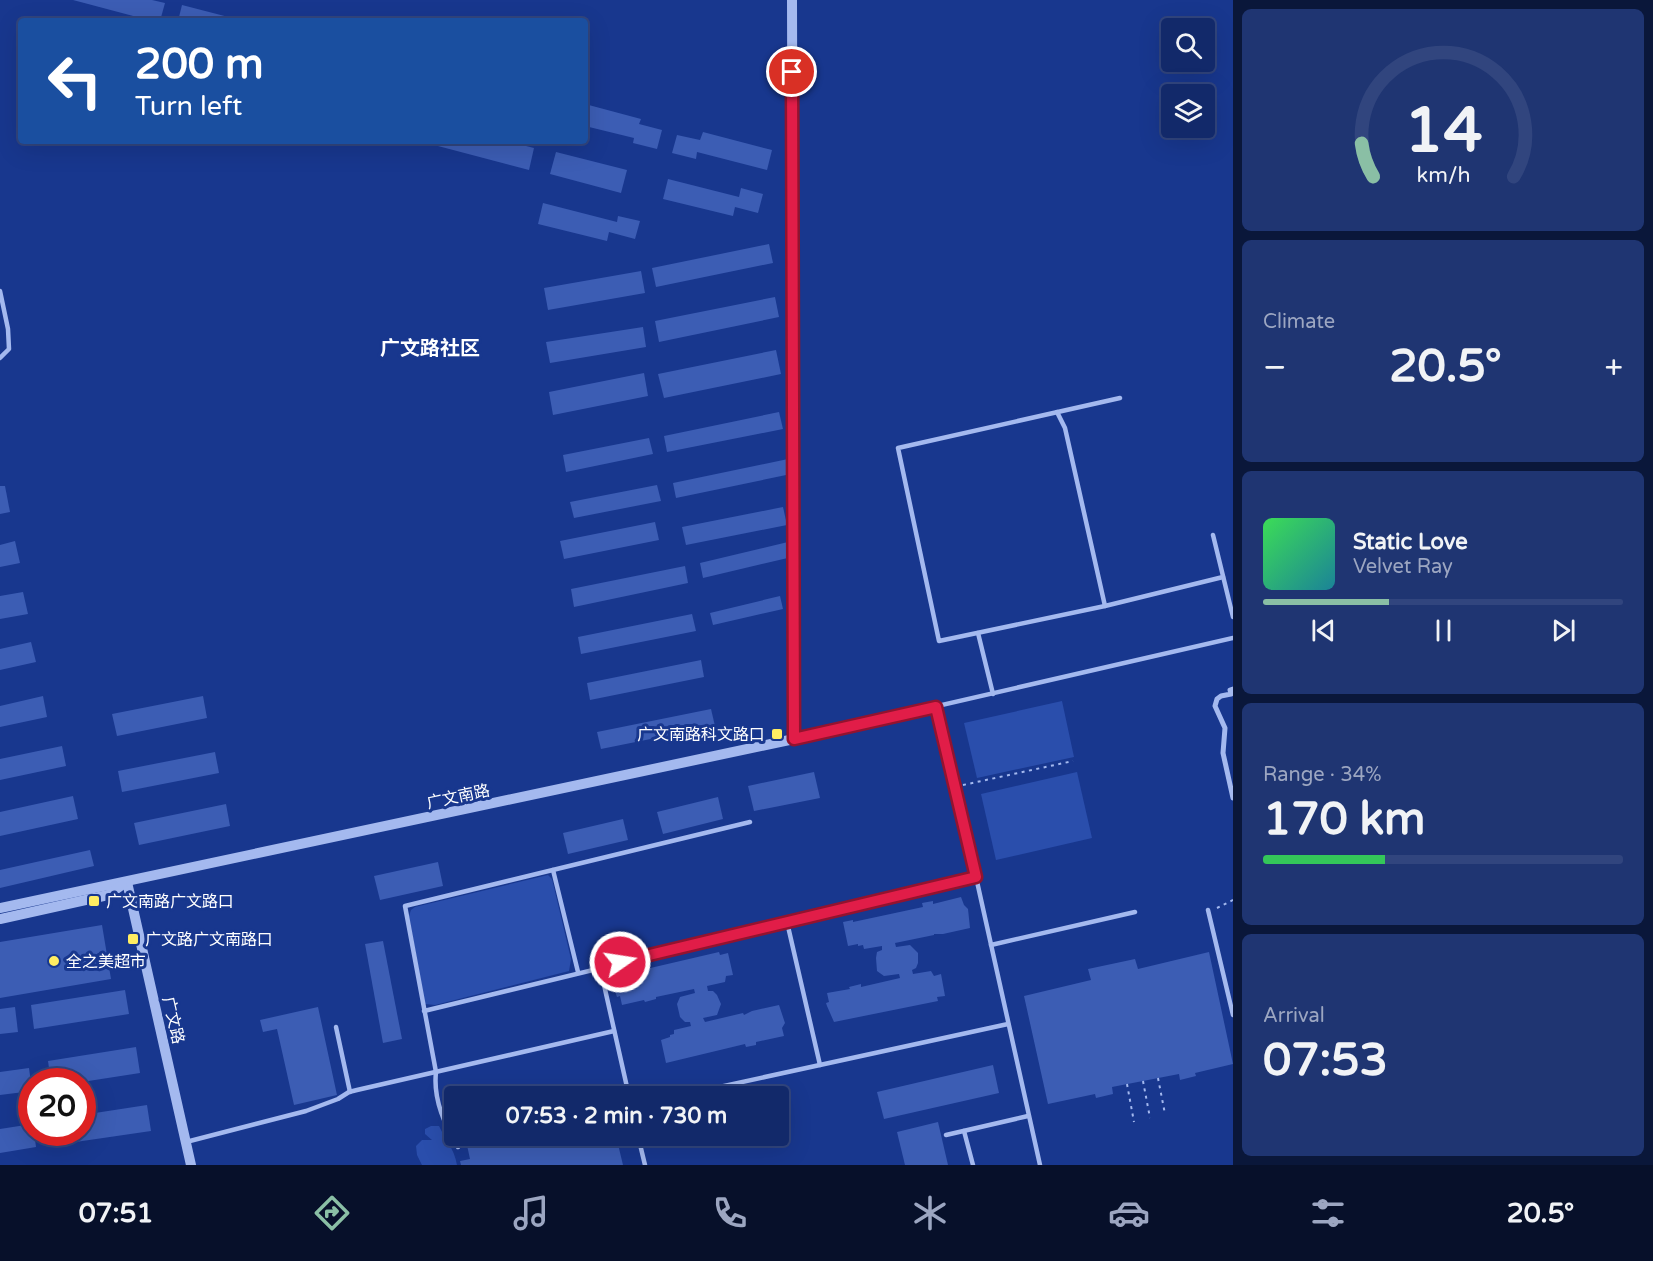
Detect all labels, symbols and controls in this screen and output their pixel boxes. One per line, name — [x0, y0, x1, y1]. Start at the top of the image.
map controls — [1161, 18, 1215, 138]
button: search — [1161, 18, 1215, 72]
text: 200 m — [135, 39, 264, 90]
icon: left — [36, 42, 114, 120]
pin — [766, 46, 817, 97]
icon: arrive — [775, 55, 808, 88]
button: layers — [1161, 84, 1215, 138]
text: Turn left — [135, 90, 242, 123]
text: 14 — [1404, 94, 1482, 169]
text: km/h — [1416, 162, 1470, 188]
text: Climate — [1263, 310, 1335, 334]
district label: 广文路社区 — [380, 337, 480, 361]
text: 20.5° — [1389, 340, 1502, 394]
text: − — [1263, 348, 1287, 387]
text: + — [1604, 348, 1623, 387]
text: Static Love — [1353, 529, 1468, 555]
text: Velvet Ray — [1353, 555, 1453, 579]
icon: previous — [1307, 614, 1340, 647]
icon: pause — [1427, 614, 1460, 647]
icon: next — [1547, 614, 1580, 647]
place label: 广文南路科文路口 — [637, 725, 765, 745]
marker: 广文南路科文路口 — [770, 727, 784, 741]
text: Range · 34% — [1263, 763, 1382, 787]
street label: 广文南路 — [425, 781, 492, 813]
text: 170 km — [1263, 793, 1425, 847]
place label: 广文南路广文路口 — [106, 892, 234, 912]
marker: 广文南路广文路口 — [87, 894, 101, 908]
place label: 广文路广文南路口 — [145, 930, 273, 950]
position arrow — [588, 930, 652, 994]
marker: 广文路广文南路口 — [126, 932, 140, 946]
place label: 全之美超市 — [66, 952, 146, 972]
marker: 全之美超市 — [47, 954, 61, 968]
street label: 广文路 — [158, 995, 188, 1046]
text: Arrival — [1263, 1004, 1325, 1028]
text: 07:53 — [1263, 1034, 1388, 1088]
speed limit sign: 20 — [18, 1068, 96, 1146]
text: 07:53 · 2 min · 730 m — [506, 1103, 727, 1129]
icon: directions — [311, 1192, 353, 1234]
icon: music — [510, 1192, 552, 1234]
icon: phone — [709, 1192, 751, 1234]
icon: climate — [909, 1192, 951, 1234]
icon: car — [1108, 1192, 1150, 1234]
icon: filters — [1307, 1192, 1349, 1234]
text: 07:51 — [79, 1197, 154, 1230]
text: 20.5° — [1507, 1197, 1574, 1230]

